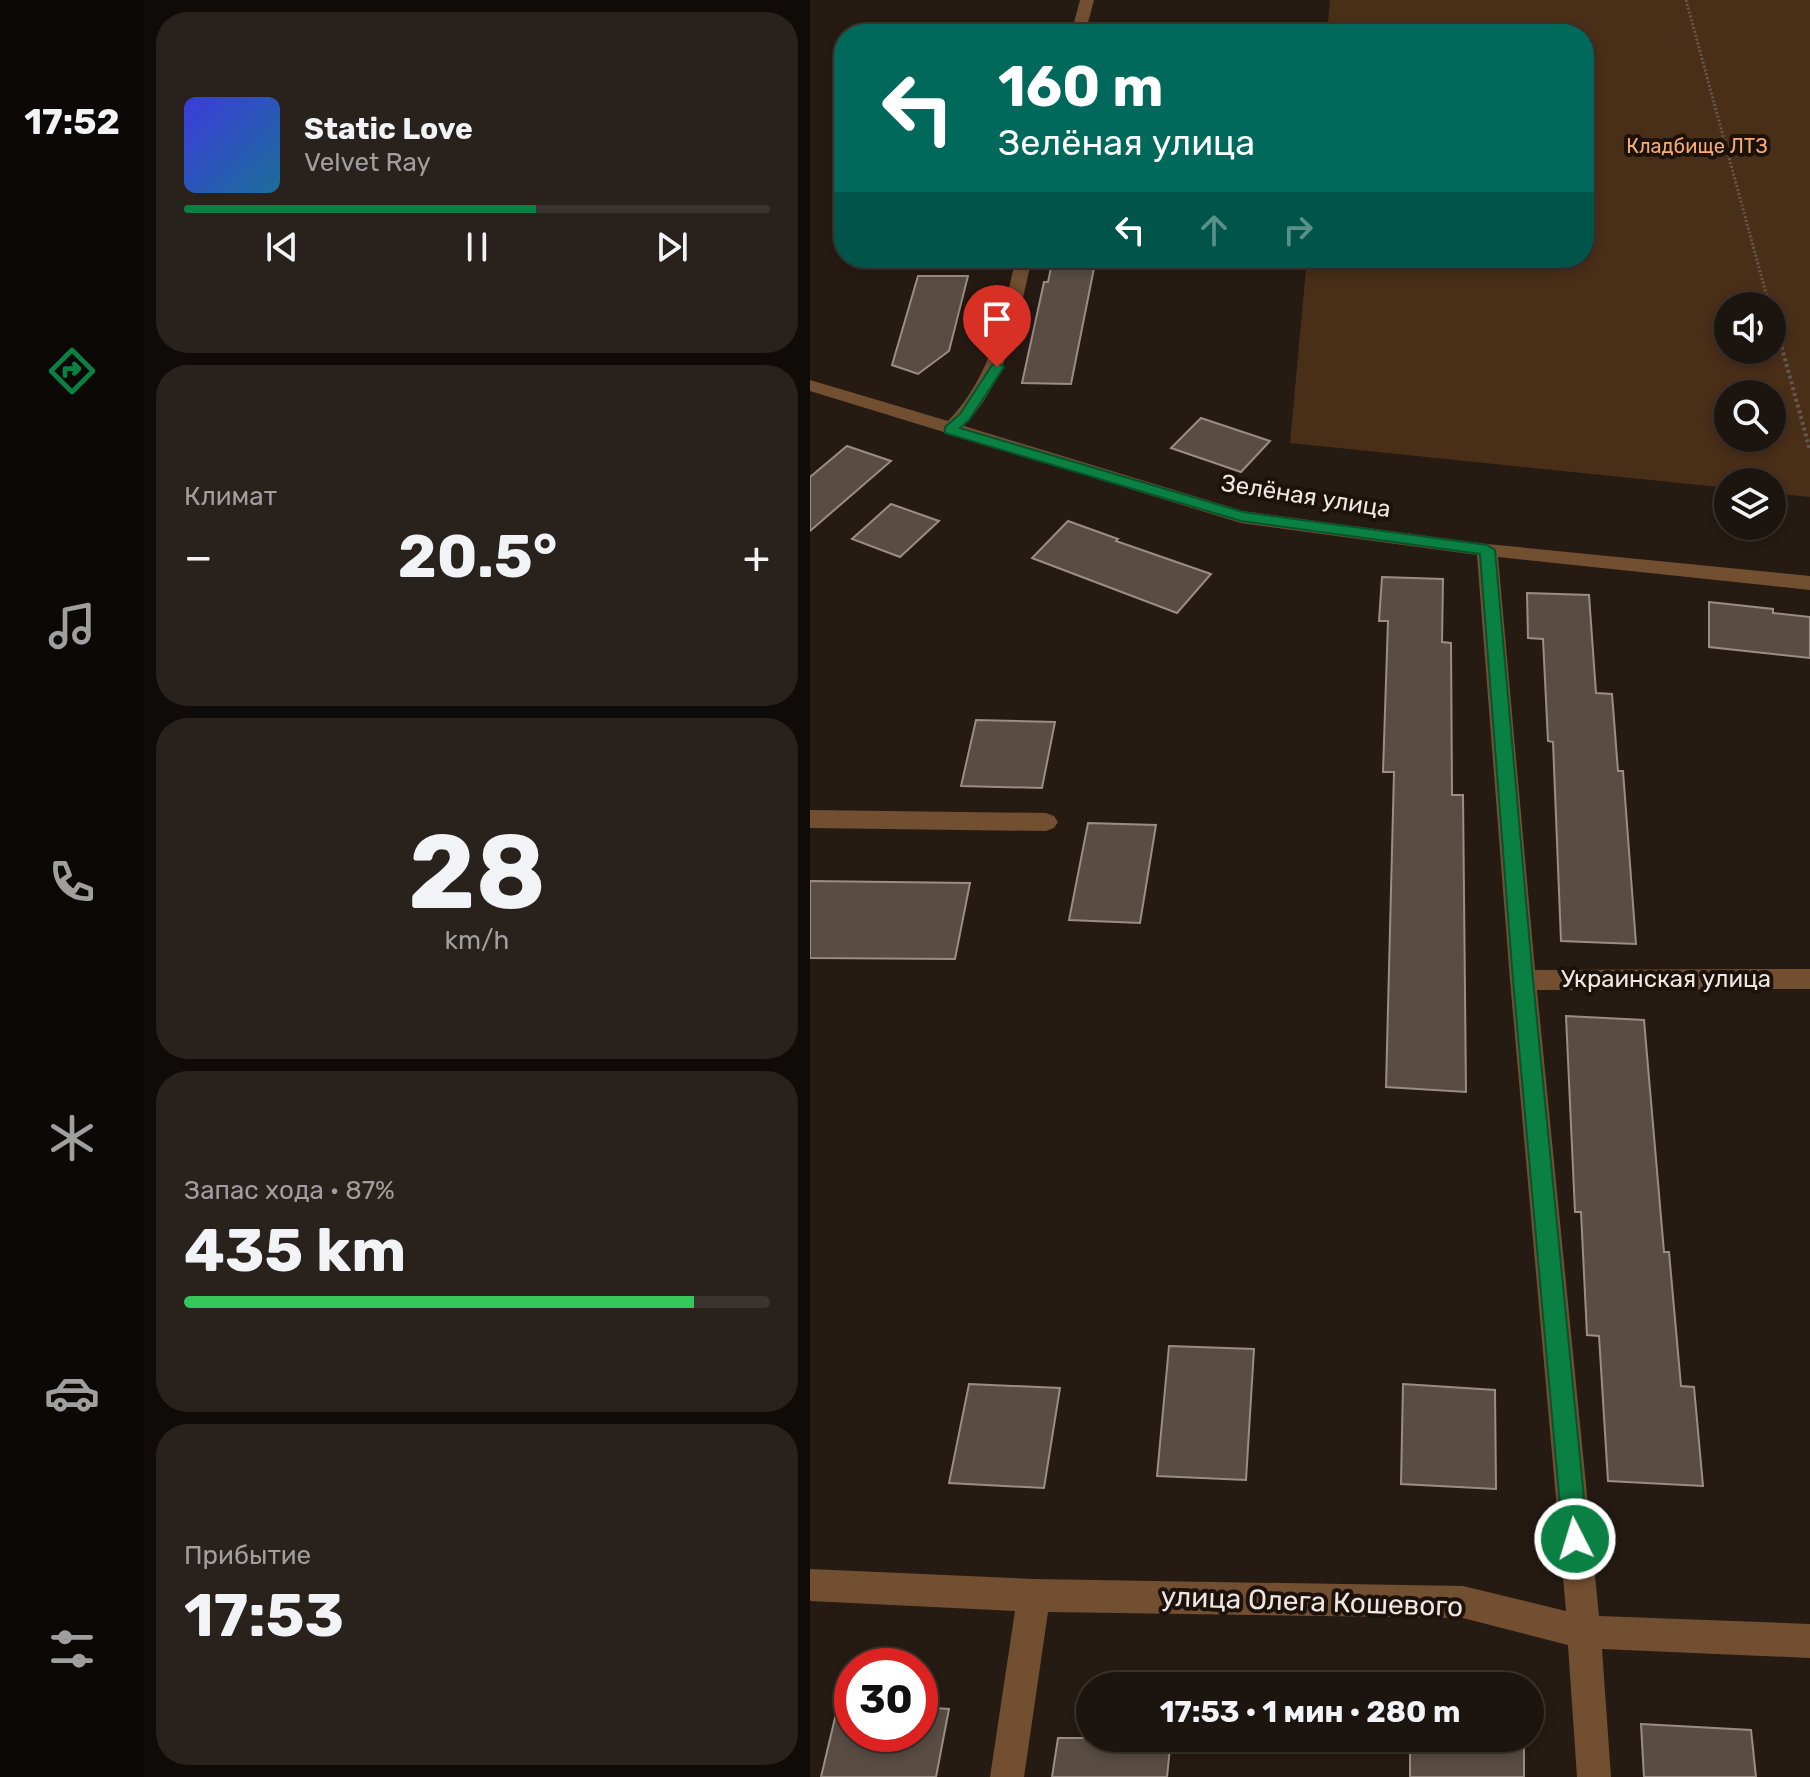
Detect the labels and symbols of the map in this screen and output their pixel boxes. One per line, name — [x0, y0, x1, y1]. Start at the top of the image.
park label: Кладбище ЛТЗ — [1626, 134, 1768, 158]
pin — [963, 285, 1031, 367]
street label: Зелёная улица — [1219, 469, 1393, 523]
street label: Украинская улица — [1561, 965, 1771, 993]
position arrow — [1533, 1497, 1617, 1581]
street label: улица Олега Кошевого — [1160, 1580, 1464, 1623]
speed limit sign: 30 — [834, 1648, 938, 1752]

